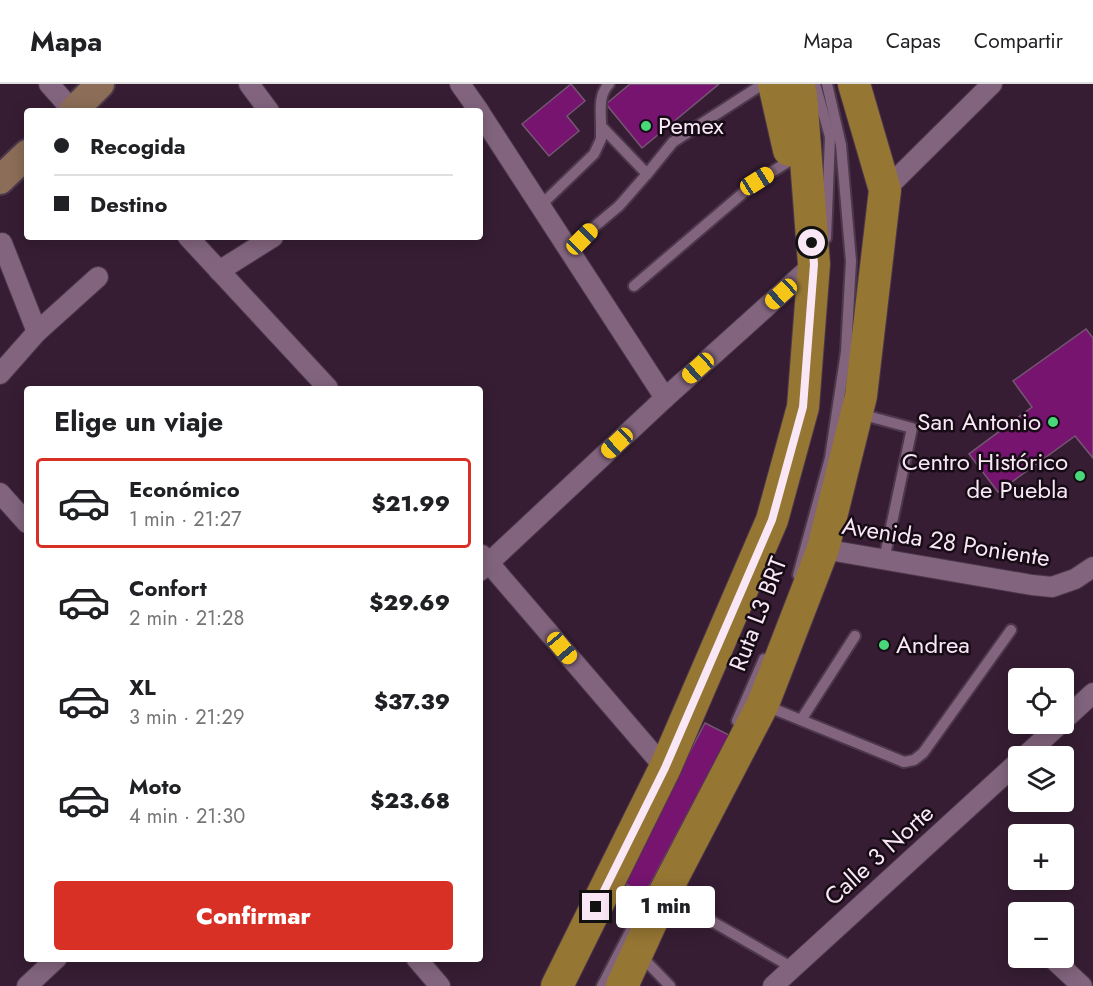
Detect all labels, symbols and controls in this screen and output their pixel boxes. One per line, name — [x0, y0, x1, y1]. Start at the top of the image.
text: Mapa — [30, 21, 102, 62]
text: Mapa — [804, 26, 853, 56]
text: Capas — [886, 26, 941, 56]
text: Compartir — [974, 26, 1063, 56]
place label: Pemex — [658, 108, 725, 143]
marker: Pemex — [639, 119, 653, 133]
text: Recogida — [90, 130, 186, 162]
car — [737, 164, 777, 198]
text: Destino — [90, 188, 167, 220]
car — [563, 220, 601, 258]
route start — [798, 229, 825, 256]
car — [762, 275, 800, 313]
car — [679, 349, 717, 387]
text: Elige un viaje — [54, 402, 223, 441]
place label: San Antonio — [917, 404, 1041, 439]
marker: San Antonio — [1046, 415, 1060, 429]
car — [598, 424, 636, 462]
place label: Centro Histórico de Puebla — [902, 444, 1068, 507]
marker: Centro Histórico de Puebla — [1073, 469, 1087, 483]
text: Económico — [129, 473, 240, 505]
icon: car — [57, 476, 111, 530]
text: $21.99 — [372, 487, 450, 519]
text: 1 min · 21:27 — [129, 505, 242, 534]
street label: Avenida 28 Poniente — [840, 508, 1052, 575]
street label: Ruta L3 BRT — [720, 552, 795, 676]
text: Confort — [129, 572, 207, 604]
icon: car — [57, 575, 111, 629]
text: $29.69 — [369, 586, 450, 618]
text: 2 min · 21:28 — [129, 604, 244, 633]
place label: Andrea — [896, 627, 970, 662]
car — [544, 628, 580, 668]
marker: Andrea — [877, 638, 891, 652]
map controls — [1008, 668, 1074, 968]
button: locate — [1008, 668, 1074, 734]
text: XL — [129, 671, 156, 703]
icon: car — [57, 674, 111, 728]
text: $37.39 — [374, 685, 450, 717]
text: 3 min · 21:29 — [129, 703, 245, 732]
button: layers — [1008, 746, 1074, 812]
text: Moto — [129, 770, 182, 802]
icon: car — [57, 773, 111, 827]
text: $23.68 — [370, 784, 450, 816]
street label: Calle 3 Norte — [816, 796, 941, 913]
text: 4 min · 21:30 — [129, 802, 245, 831]
button: + — [1008, 824, 1074, 890]
button: Confirmar — [54, 881, 453, 950]
callout: 1 min — [617, 886, 716, 928]
text: 1 min — [640, 892, 691, 921]
route end — [582, 893, 609, 920]
button: − — [1008, 902, 1074, 968]

